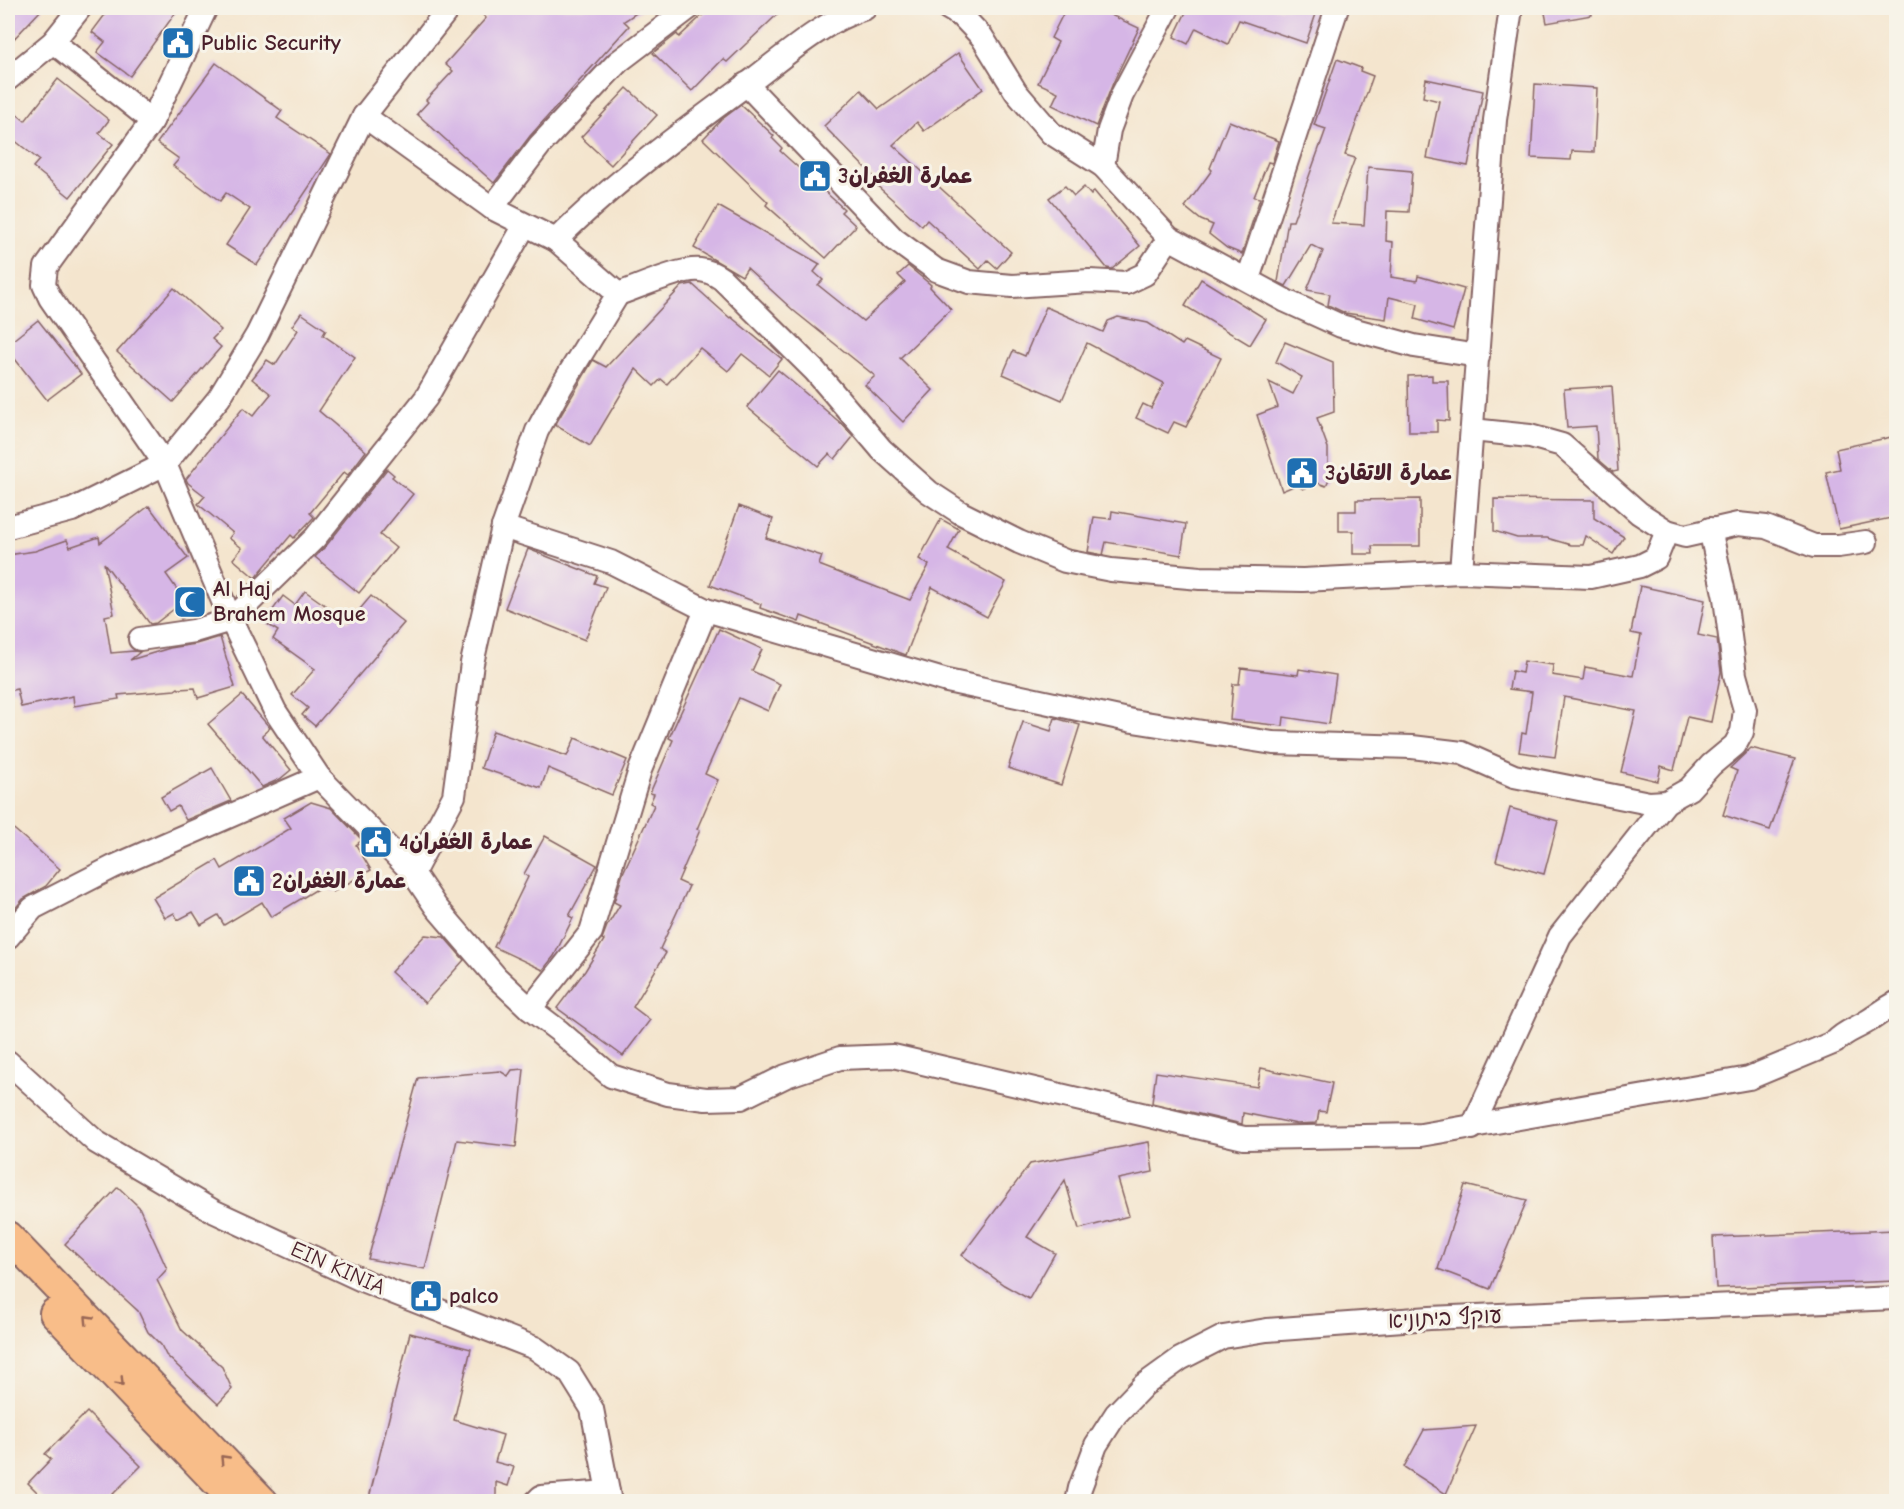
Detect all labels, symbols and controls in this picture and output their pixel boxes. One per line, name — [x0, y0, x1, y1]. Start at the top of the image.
public building icon: Public Security — [160, 25, 196, 61]
place label: Public Security — [201, 30, 342, 56]
public building icon: عمارة الغفران3 — [797, 158, 833, 194]
place label: عمارة الغفران3 — [838, 163, 973, 189]
public building icon: عمارة الاتقان3 — [1284, 455, 1320, 491]
place label: عمارة الاتقان3 — [1325, 460, 1453, 486]
place label: Al Haj Brahem Mosque — [213, 576, 366, 627]
mosque icon: Al Haj Brahem Mosque — [172, 584, 208, 620]
public building icon: عمارة الغفران4 — [358, 824, 394, 860]
place label: عمارة الغفران4 — [399, 829, 534, 855]
public building icon: عمارة الغفران2 — [231, 863, 267, 899]
place label: عمارة الغفران2 — [272, 868, 407, 894]
street label: EIN KINIA — [287, 1236, 389, 1300]
public building icon: palco — [408, 1278, 444, 1314]
place label: palco — [449, 1283, 499, 1309]
street label: עוקף ביתוניא — [1387, 1302, 1503, 1334]
one-way arrow — [84, 1316, 95, 1326]
one-way arrow — [113, 1374, 124, 1385]
one-way arrow — [220, 1456, 231, 1467]

